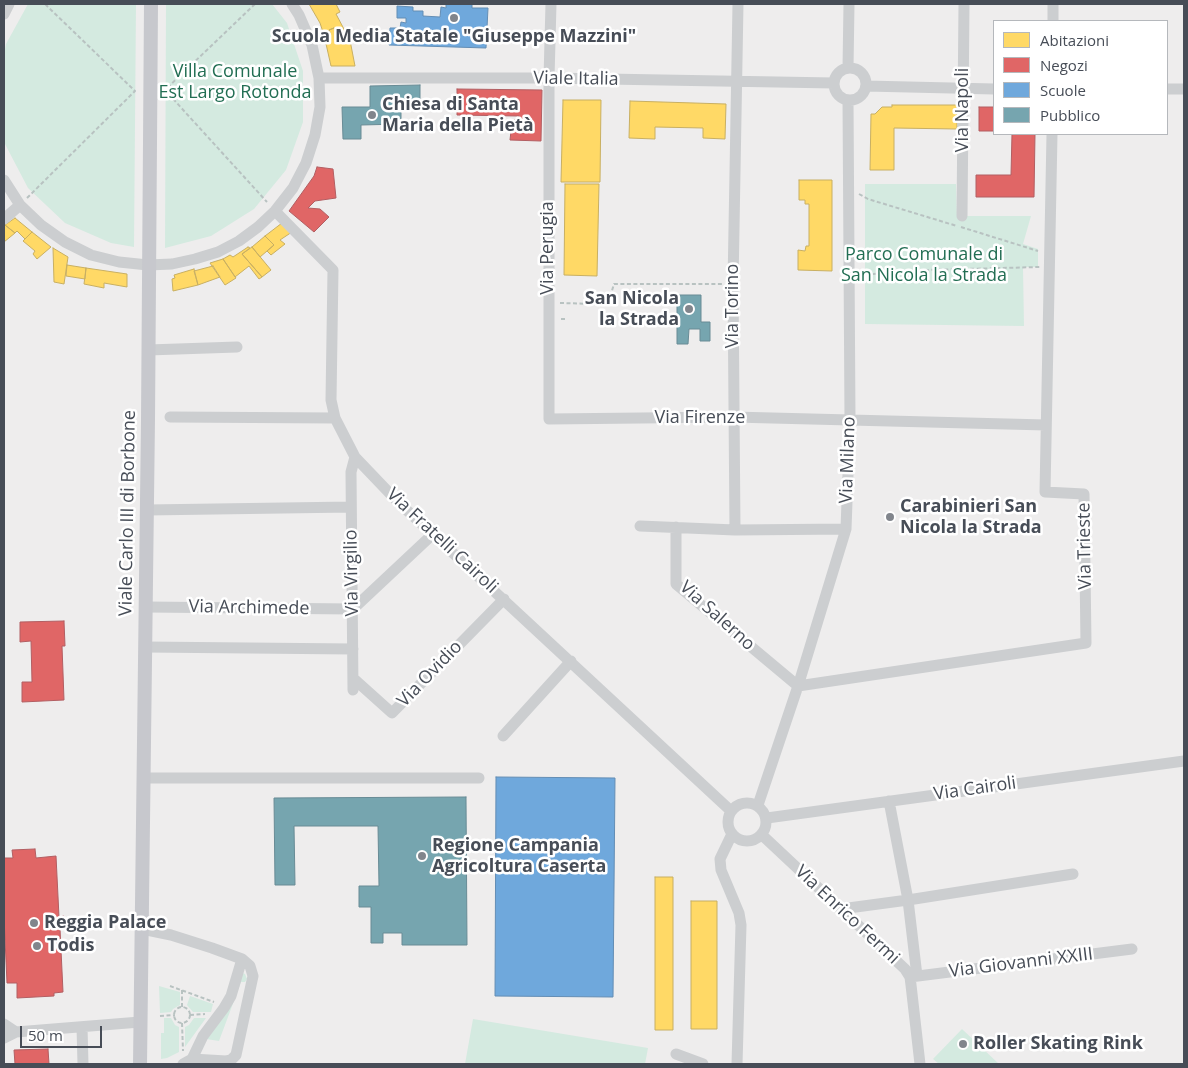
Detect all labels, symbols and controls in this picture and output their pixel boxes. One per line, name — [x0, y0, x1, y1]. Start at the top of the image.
marker: Scuola Media Statale "Giuseppe Mazzini" — [448, 12, 460, 24]
legend — [993, 20, 1168, 135]
place label: Scuola Media Statale "Giuseppe Mazzini" — [272, 26, 636, 48]
text: Abitazioni — [1040, 30, 1109, 50]
text: Negozi — [1040, 55, 1088, 75]
park label: Villa Comunale Est Largo Rotonda — [159, 61, 311, 104]
street label: Viale Italia — [533, 67, 619, 91]
street label: Via Napoli — [952, 68, 974, 152]
text: Scuole — [1040, 80, 1086, 100]
place label: Chiesa di Santa Maria della Pietà — [382, 94, 534, 136]
text: Pubblico — [1040, 105, 1100, 125]
marker: Chiesa di Santa Maria della Pietà — [366, 109, 378, 121]
street label: Via Perugia — [537, 201, 559, 295]
park label: Parco Comunale di San Nicola la Strada — [841, 244, 1007, 286]
street label: Via Torino — [722, 264, 744, 348]
place label: San Nicola la Strada — [585, 288, 679, 330]
marker: San Nicola la Strada — [683, 303, 695, 315]
street label: Via Firenze — [655, 407, 745, 429]
street label: Viale Carlo III di Borbone — [115, 410, 141, 616]
street label: Via Milano — [836, 416, 860, 504]
street label: Via Fratelli Cairoli — [382, 484, 502, 598]
place label: Carabinieri San Nicola la Strada — [900, 496, 1042, 538]
street label: Via Trieste — [1073, 502, 1097, 590]
marker: Carabinieri San Nicola la Strada — [884, 511, 896, 523]
street label: Via Virgilio — [340, 529, 364, 617]
street label: Via Salerno — [675, 577, 759, 655]
street label: Via Archimede — [188, 596, 310, 620]
street label: Via Ovidio — [393, 636, 467, 712]
street label: Via Cairoli — [932, 773, 1018, 805]
place label: Regione Campania Agricoltura Caserta — [432, 835, 606, 878]
marker: Regione Campania Agricoltura Caserta — [416, 850, 428, 862]
street label: Via Enrico Fermi — [790, 861, 904, 969]
place label: Reggia Palace — [44, 912, 166, 934]
marker: Reggia Palace — [28, 917, 40, 929]
place label: Todis — [47, 935, 94, 957]
marker: Todis — [31, 940, 43, 952]
street label: Via Giovanni XXIII — [948, 943, 1094, 983]
scale bar — [22, 1016, 105, 1048]
text: 50 m — [28, 1025, 63, 1045]
place label: Roller Skating Rink — [973, 1033, 1143, 1055]
marker: Roller Skating Rink — [957, 1038, 969, 1050]

